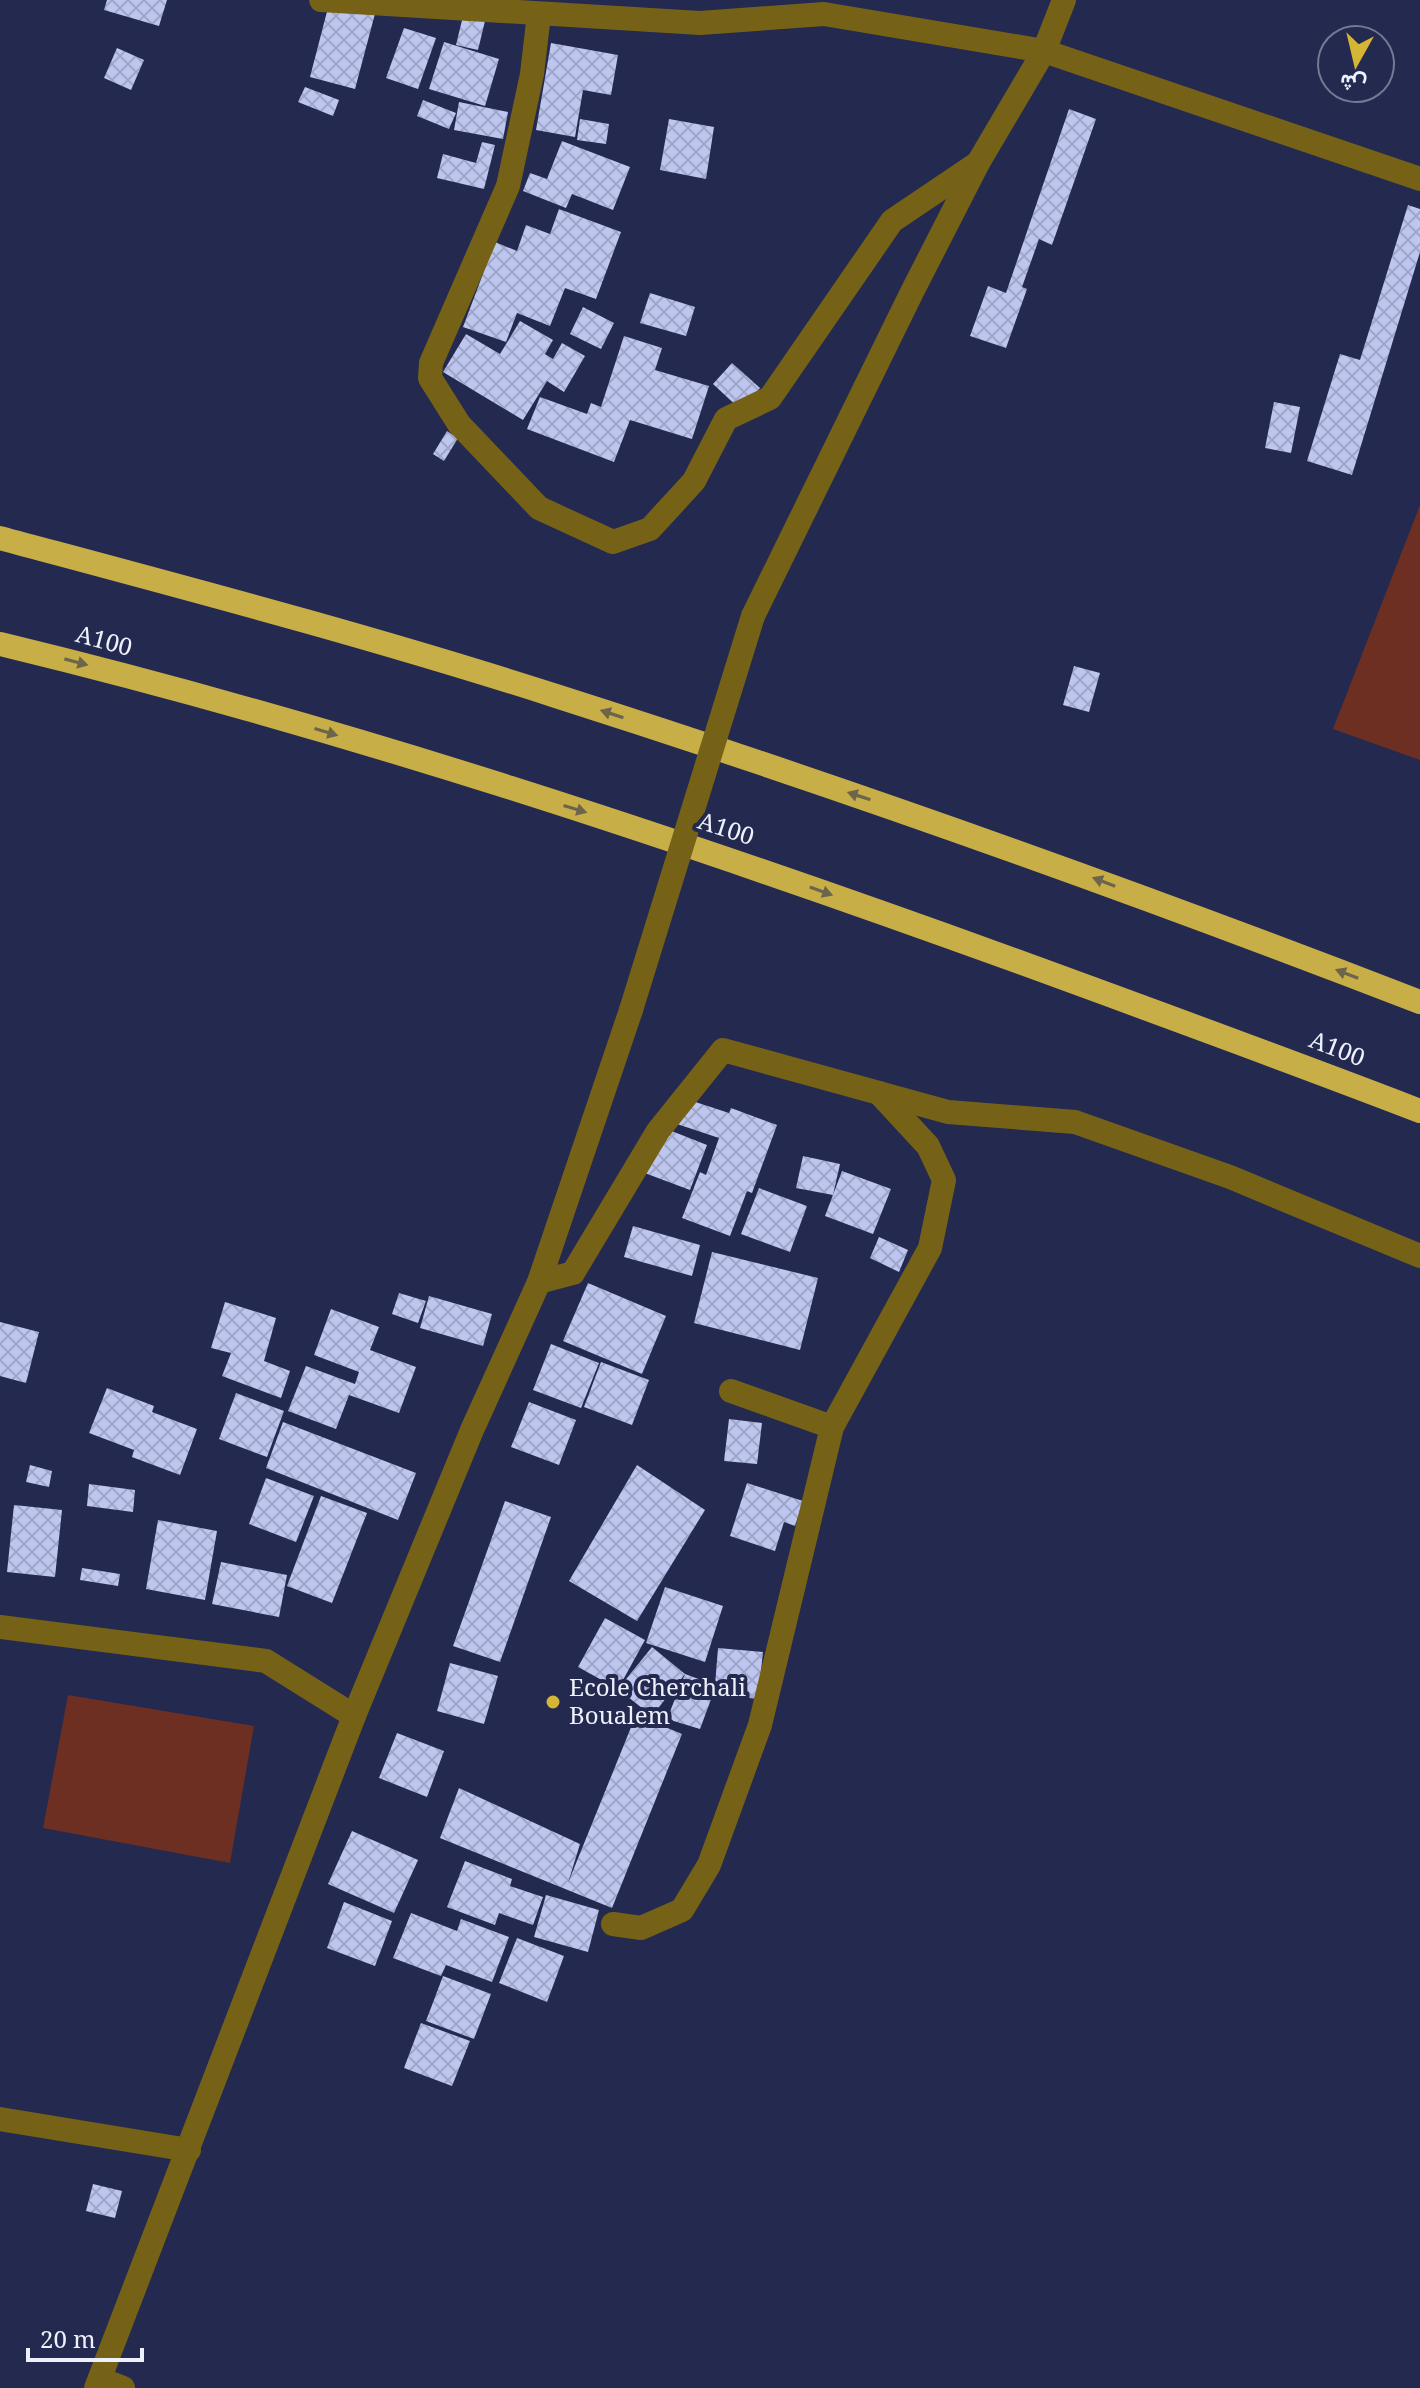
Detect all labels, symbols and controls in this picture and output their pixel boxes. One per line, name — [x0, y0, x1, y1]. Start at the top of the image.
north arrow — [1316, 24, 1396, 104]
text: ش — [1338, 68, 1368, 101]
street label: A100 — [73, 616, 136, 663]
one-way arrow — [63, 657, 88, 669]
one-way arrow — [600, 708, 624, 720]
one-way arrow — [314, 726, 338, 739]
one-way arrow — [846, 789, 870, 802]
one-way arrow — [563, 803, 587, 816]
street label: A100 — [694, 803, 759, 852]
one-way arrow — [1092, 875, 1116, 888]
one-way arrow — [810, 885, 834, 897]
one-way arrow — [1335, 967, 1359, 980]
street label: A100 — [1305, 1022, 1370, 1073]
place label: Ecole Cherchali Boualem — [569, 1670, 746, 1731]
marker: Ecole Cherchali Boualem — [544, 1693, 562, 1711]
scale bar — [28, 2312, 142, 2362]
text: 20 m — [40, 2322, 96, 2355]

